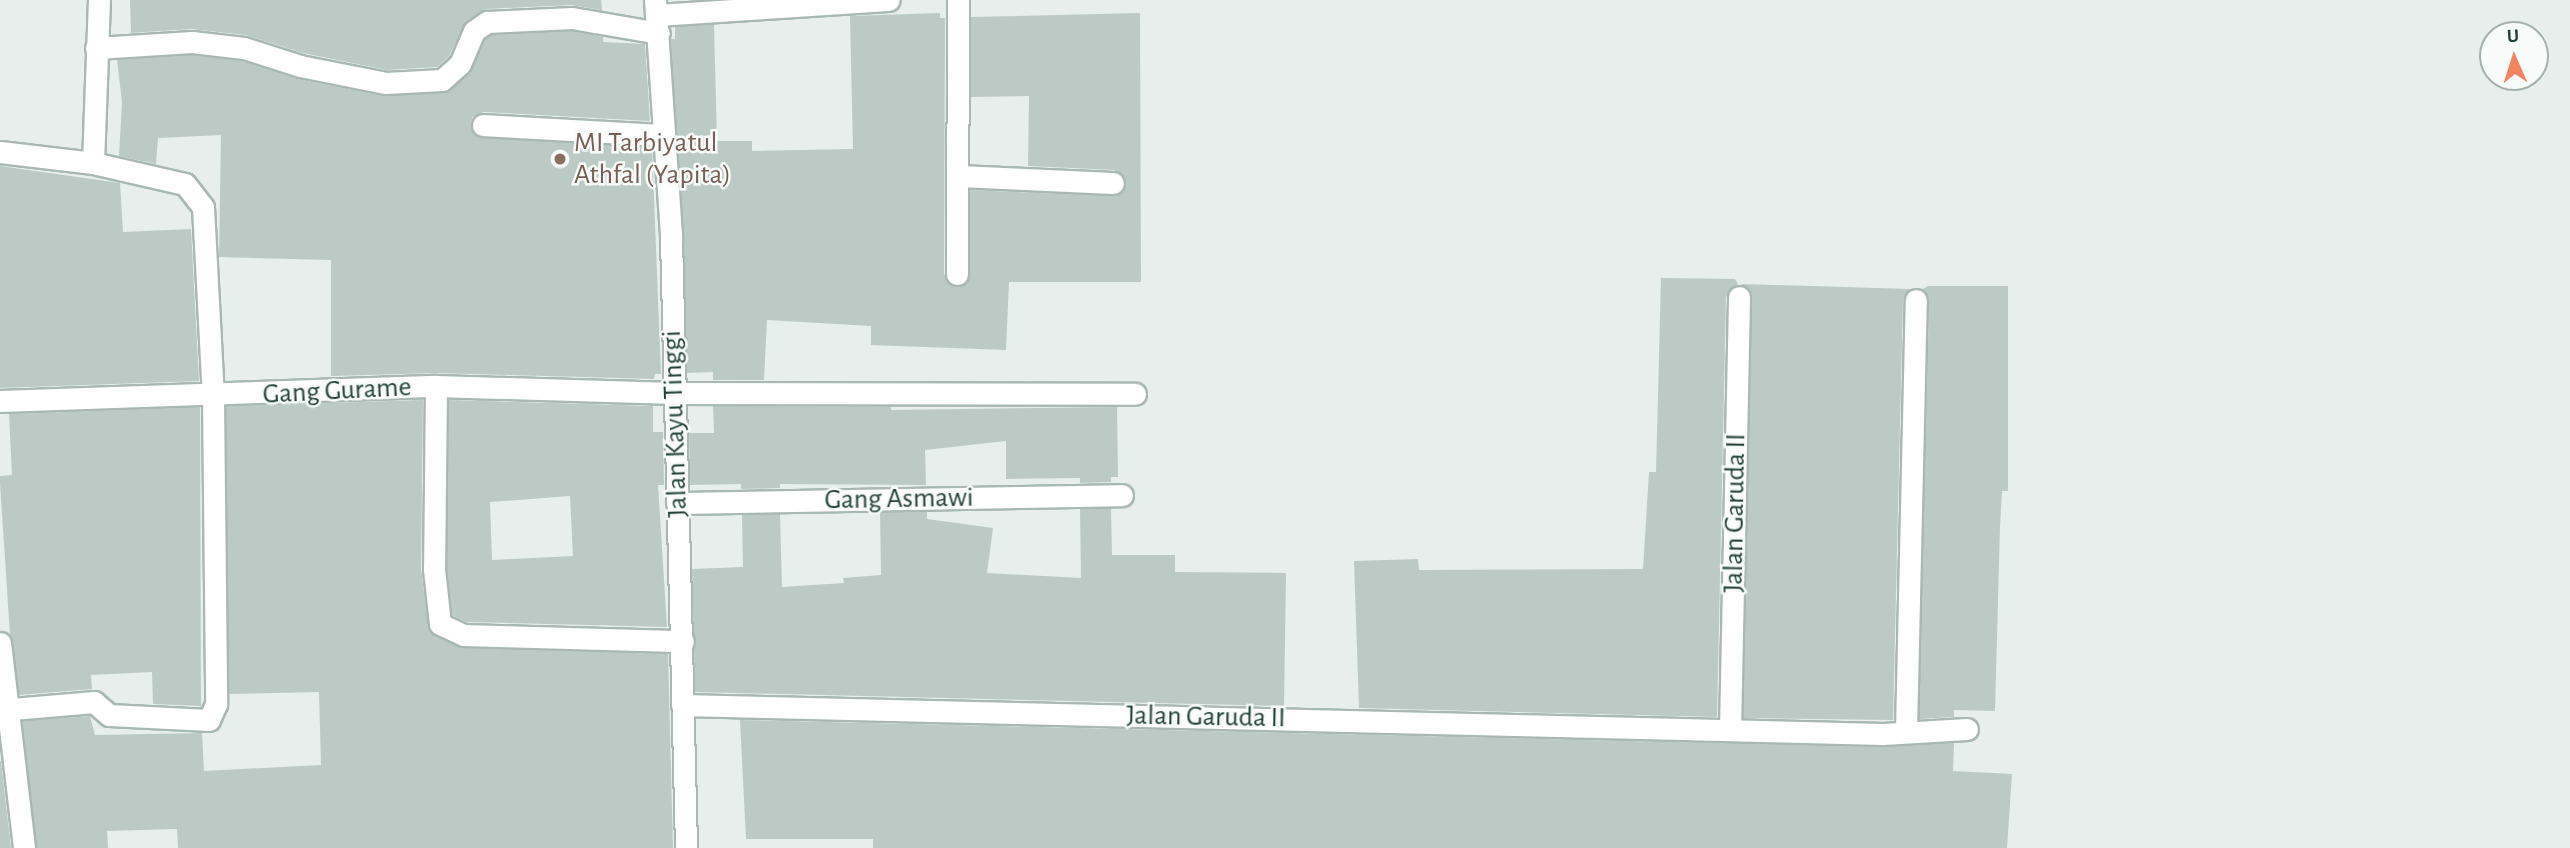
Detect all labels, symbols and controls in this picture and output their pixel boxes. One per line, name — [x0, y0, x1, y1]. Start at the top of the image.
north arrow — [2479, 21, 2549, 91]
text: U — [2506, 27, 2520, 46]
place label: MI Tarbiyatul Athfal (Yapita) — [574, 126, 731, 192]
marker: MI Tarbiyatul Athfal (Yapita) — [552, 151, 568, 167]
street label: Jalan Kayu Tinggi — [655, 330, 695, 518]
street label: Gang Gurame — [262, 370, 412, 412]
street label: Jalan Garuda II — [1717, 433, 1753, 593]
street label: Gang Asmawi — [824, 481, 974, 517]
street label: Jalan Garuda II — [1126, 699, 1286, 735]

